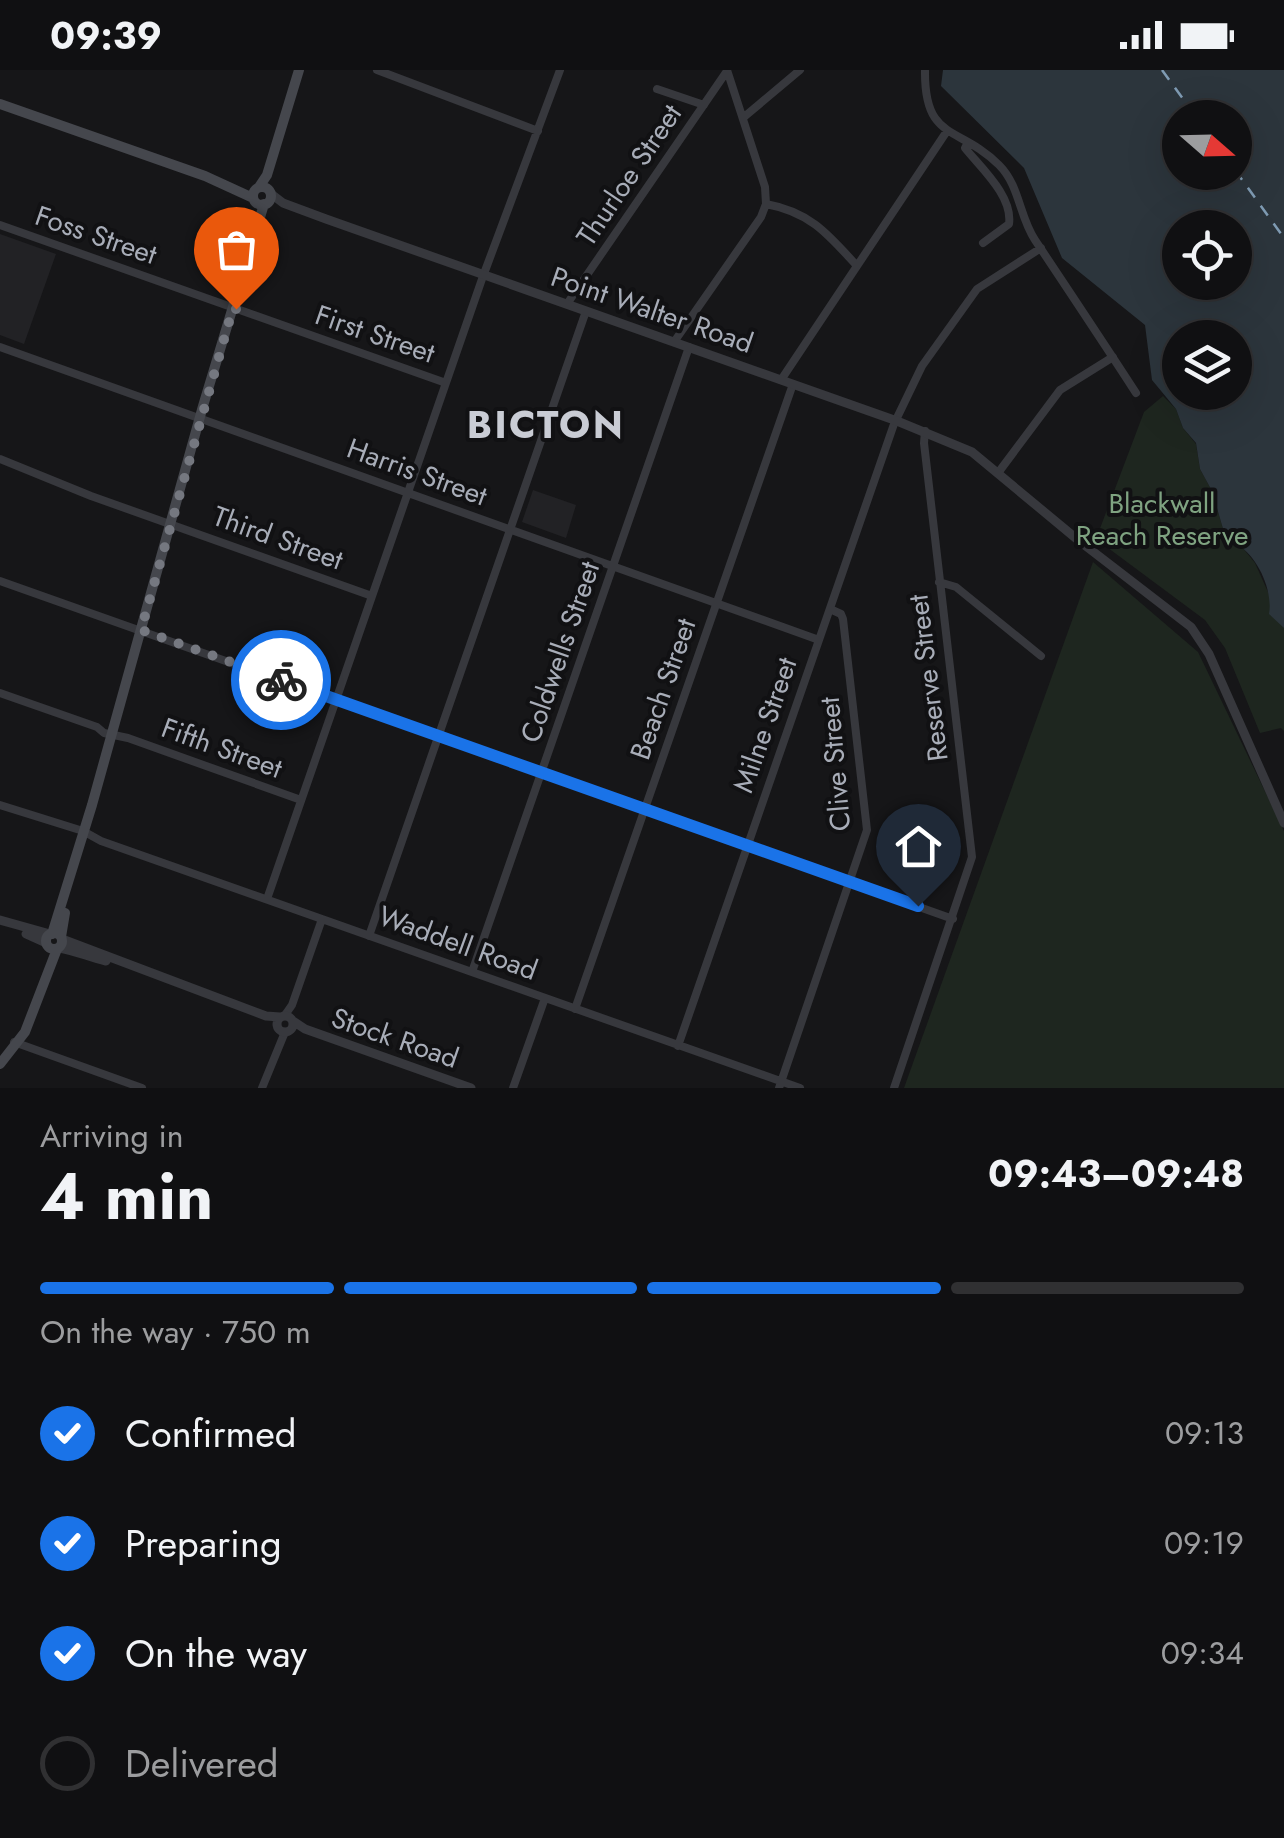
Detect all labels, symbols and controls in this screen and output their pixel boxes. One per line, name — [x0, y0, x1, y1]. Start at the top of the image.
text: 09:39 — [50, 8, 162, 63]
street label: Thurloe Street — [566, 96, 692, 254]
north arrow — [1162, 100, 1252, 190]
map controls — [1162, 100, 1252, 410]
street label: Foss Street — [30, 195, 163, 275]
pin — [194, 207, 279, 310]
button: locate — [1162, 210, 1252, 300]
icon: bag — [209, 222, 264, 277]
street label: Point Walter Road — [545, 256, 759, 364]
street label: First Street — [310, 294, 441, 374]
button: layers — [1162, 320, 1252, 410]
district label: BICTON — [467, 397, 625, 452]
street label: Harris Street — [341, 428, 493, 516]
park label: Blackwall Reach Reserve — [1076, 483, 1248, 556]
street label: Third Street — [207, 496, 349, 581]
street label: Coldwells Street — [510, 556, 610, 748]
street label: Reserve Street — [897, 592, 959, 764]
street label: Beach Street — [620, 613, 706, 765]
courier — [231, 630, 331, 730]
street label: Milne Street — [723, 652, 807, 798]
icon: bike — [254, 653, 309, 708]
street label: Clive Street — [809, 695, 861, 833]
street label: Fifth Street — [156, 707, 288, 789]
pin — [876, 804, 961, 907]
icon: home — [891, 819, 946, 874]
street label: Waddell Road — [373, 895, 543, 991]
street label: Stock Road — [326, 997, 464, 1079]
text: Arriving in — [40, 1113, 184, 1159]
text: 09:43–09:48 — [988, 1146, 1244, 1201]
text: 4 min — [40, 1149, 214, 1243]
text: On the way · 750 m — [40, 1309, 311, 1355]
icon: check — [40, 1406, 95, 1461]
text: Confirmed — [125, 1406, 296, 1461]
text: 09:13 — [1165, 1410, 1244, 1456]
icon: check — [40, 1516, 95, 1571]
text: Preparing — [125, 1516, 282, 1571]
text: 09:19 — [1164, 1520, 1244, 1566]
icon: check — [40, 1626, 95, 1681]
text: On the way — [125, 1626, 307, 1681]
text: 09:34 — [1161, 1630, 1244, 1676]
text: Delivered — [125, 1736, 278, 1791]

